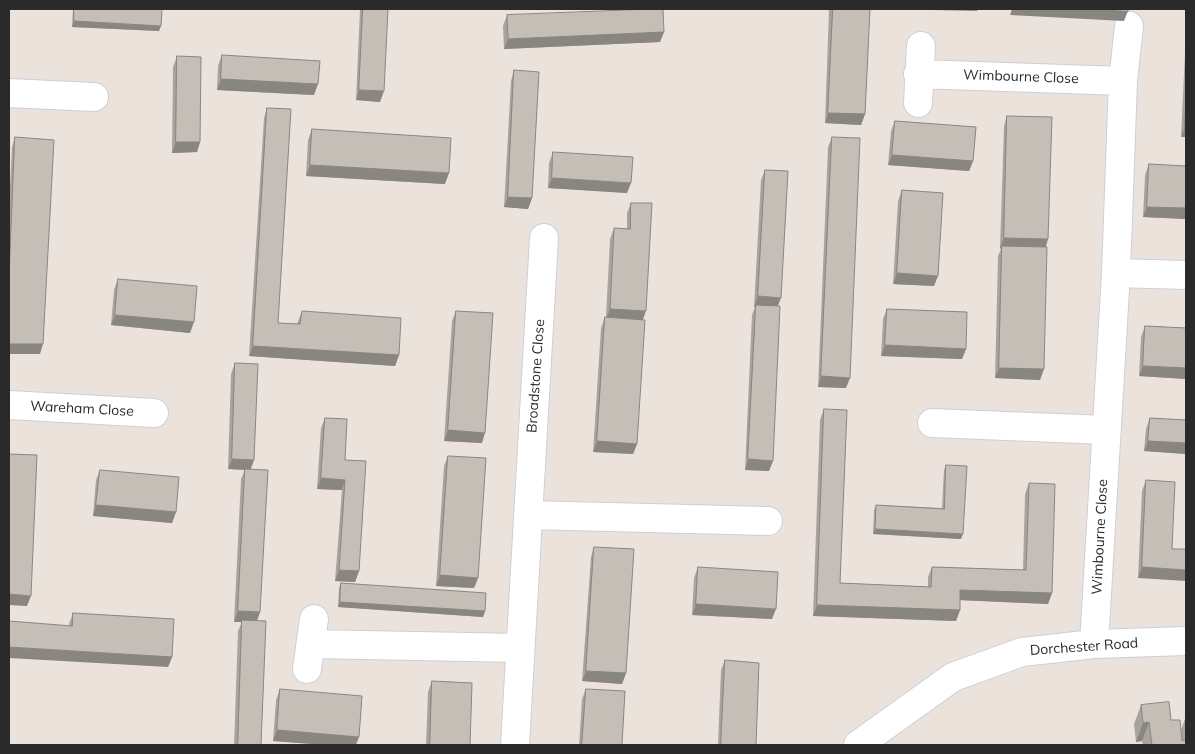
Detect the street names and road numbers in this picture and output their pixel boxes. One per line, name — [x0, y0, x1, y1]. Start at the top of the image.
street label: Wimbourne Close — [963, 67, 1079, 87]
street label: Broadstone Close — [524, 319, 548, 433]
street label: Wareham Close — [30, 398, 134, 420]
street label: Wimbourne Close — [1089, 479, 1111, 595]
street label: Dorchester Road — [1029, 635, 1139, 659]

